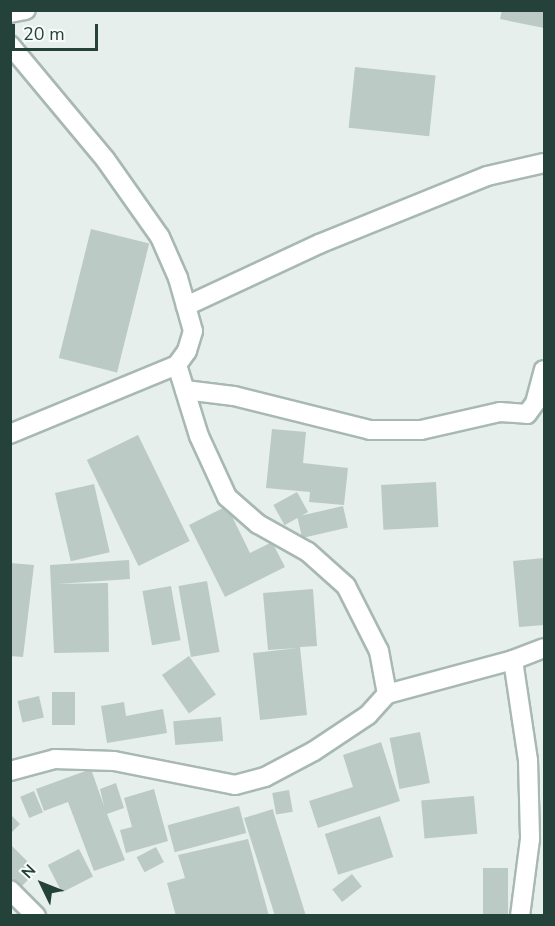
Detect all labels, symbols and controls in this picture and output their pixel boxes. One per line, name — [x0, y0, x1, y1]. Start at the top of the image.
scale bar — [15, 12, 100, 50]
text: 20 m — [23, 22, 65, 46]
north arrow — [12, 854, 72, 914]
text: N — [17, 860, 41, 884]

